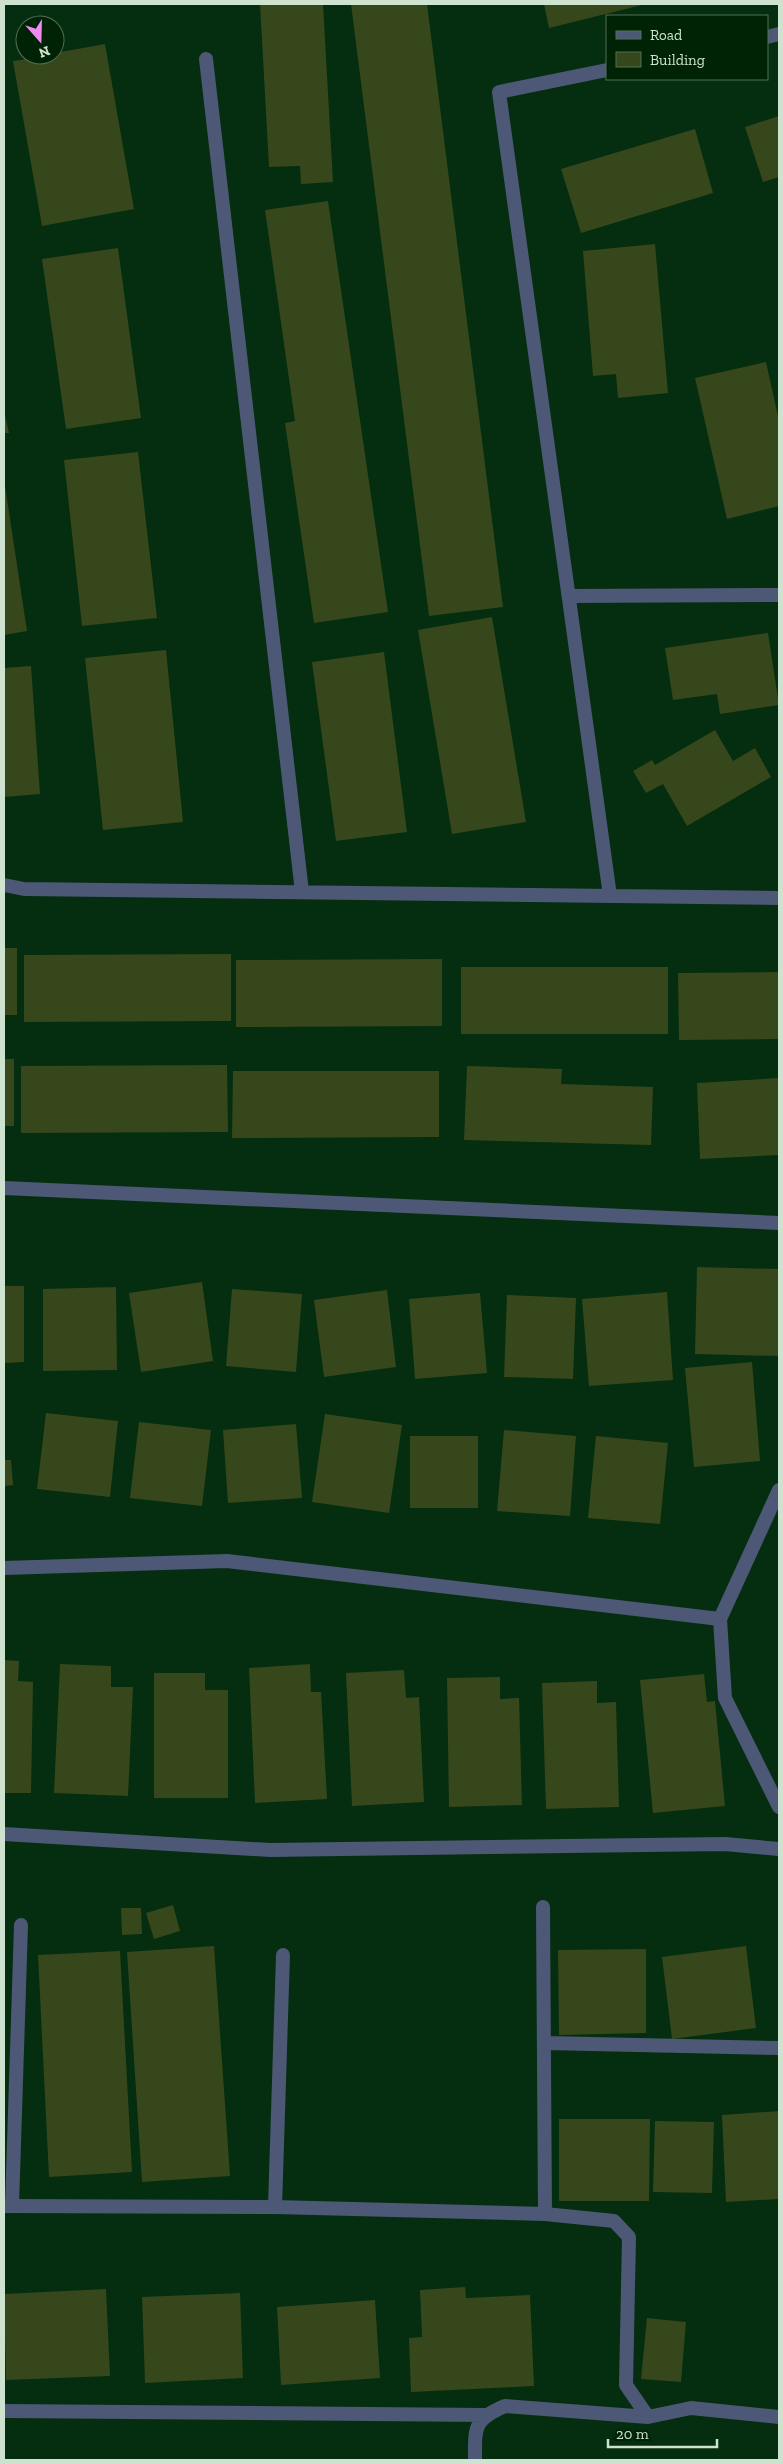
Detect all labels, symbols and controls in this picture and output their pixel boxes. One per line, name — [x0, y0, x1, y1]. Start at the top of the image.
north arrow — [15, 15, 65, 65]
legend — [606, 15, 768, 80]
text: Road — [650, 26, 683, 44]
text: N — [36, 42, 52, 62]
text: Building — [650, 51, 705, 69]
scale bar — [608, 2416, 717, 2448]
text: 20 m — [616, 2425, 649, 2443]

